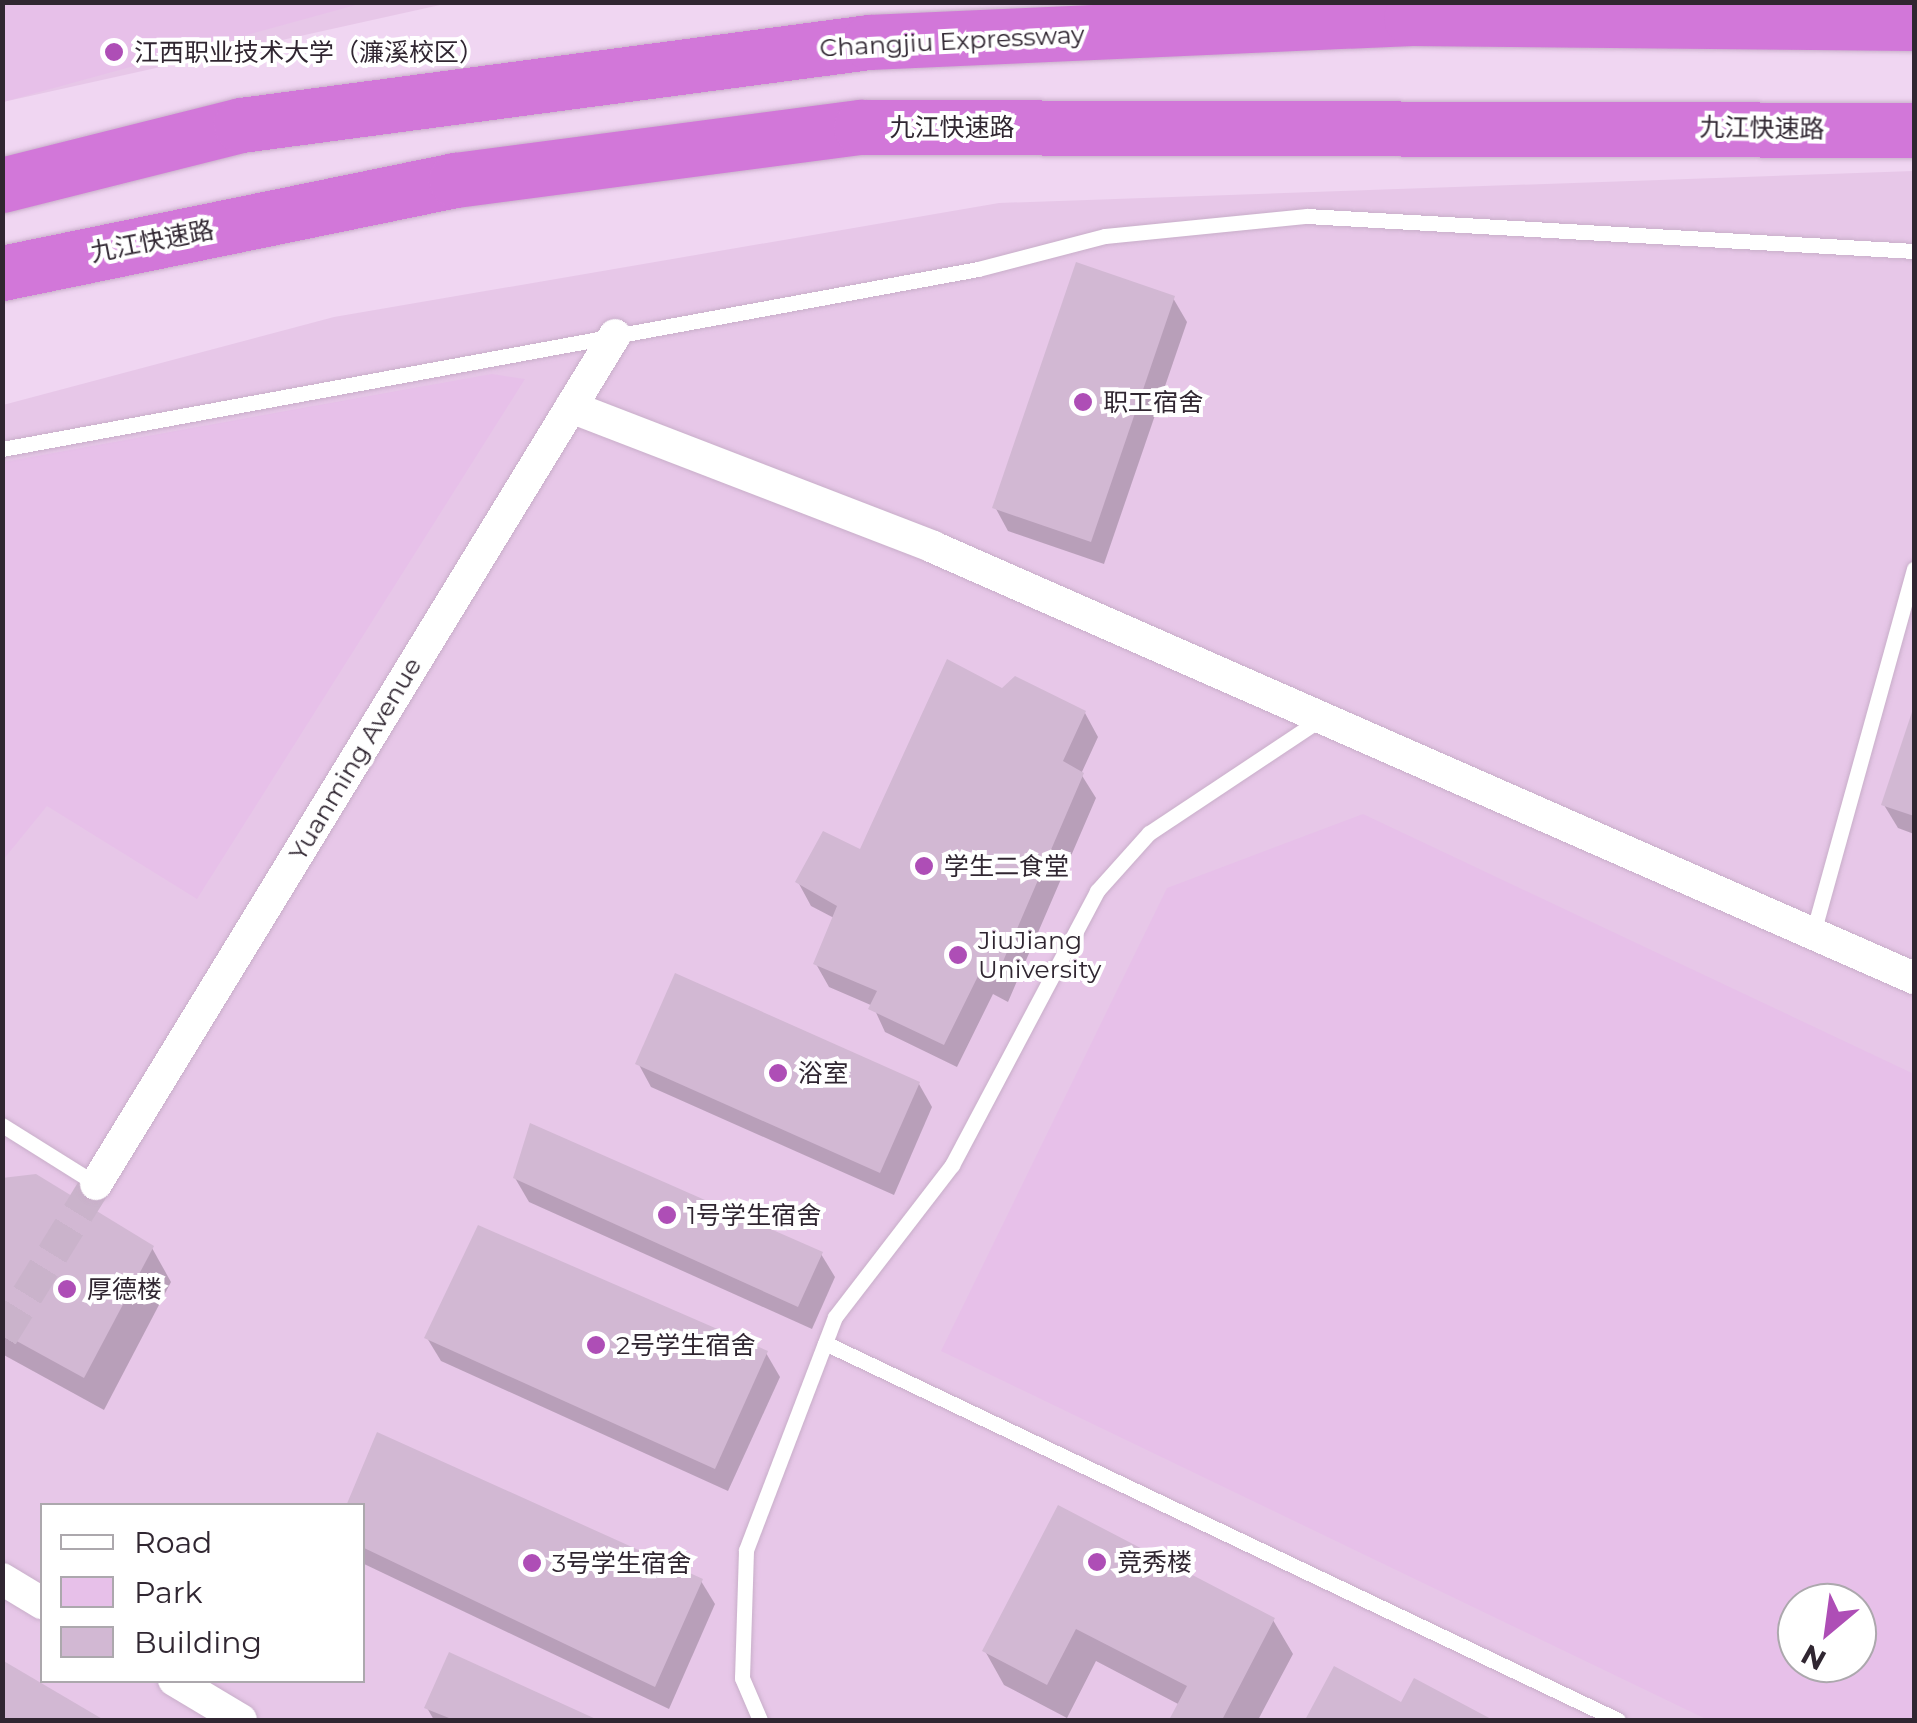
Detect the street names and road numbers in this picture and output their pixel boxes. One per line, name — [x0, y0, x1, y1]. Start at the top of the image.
street label: Changjiu Expressway — [819, 19, 1085, 63]
street label: 九江快速路 — [890, 112, 1014, 142]
street label: 九江快速路 — [1699, 112, 1825, 144]
street label: 九江快速路 — [88, 214, 216, 268]
street label: Yuanming Avenue — [282, 652, 428, 866]

